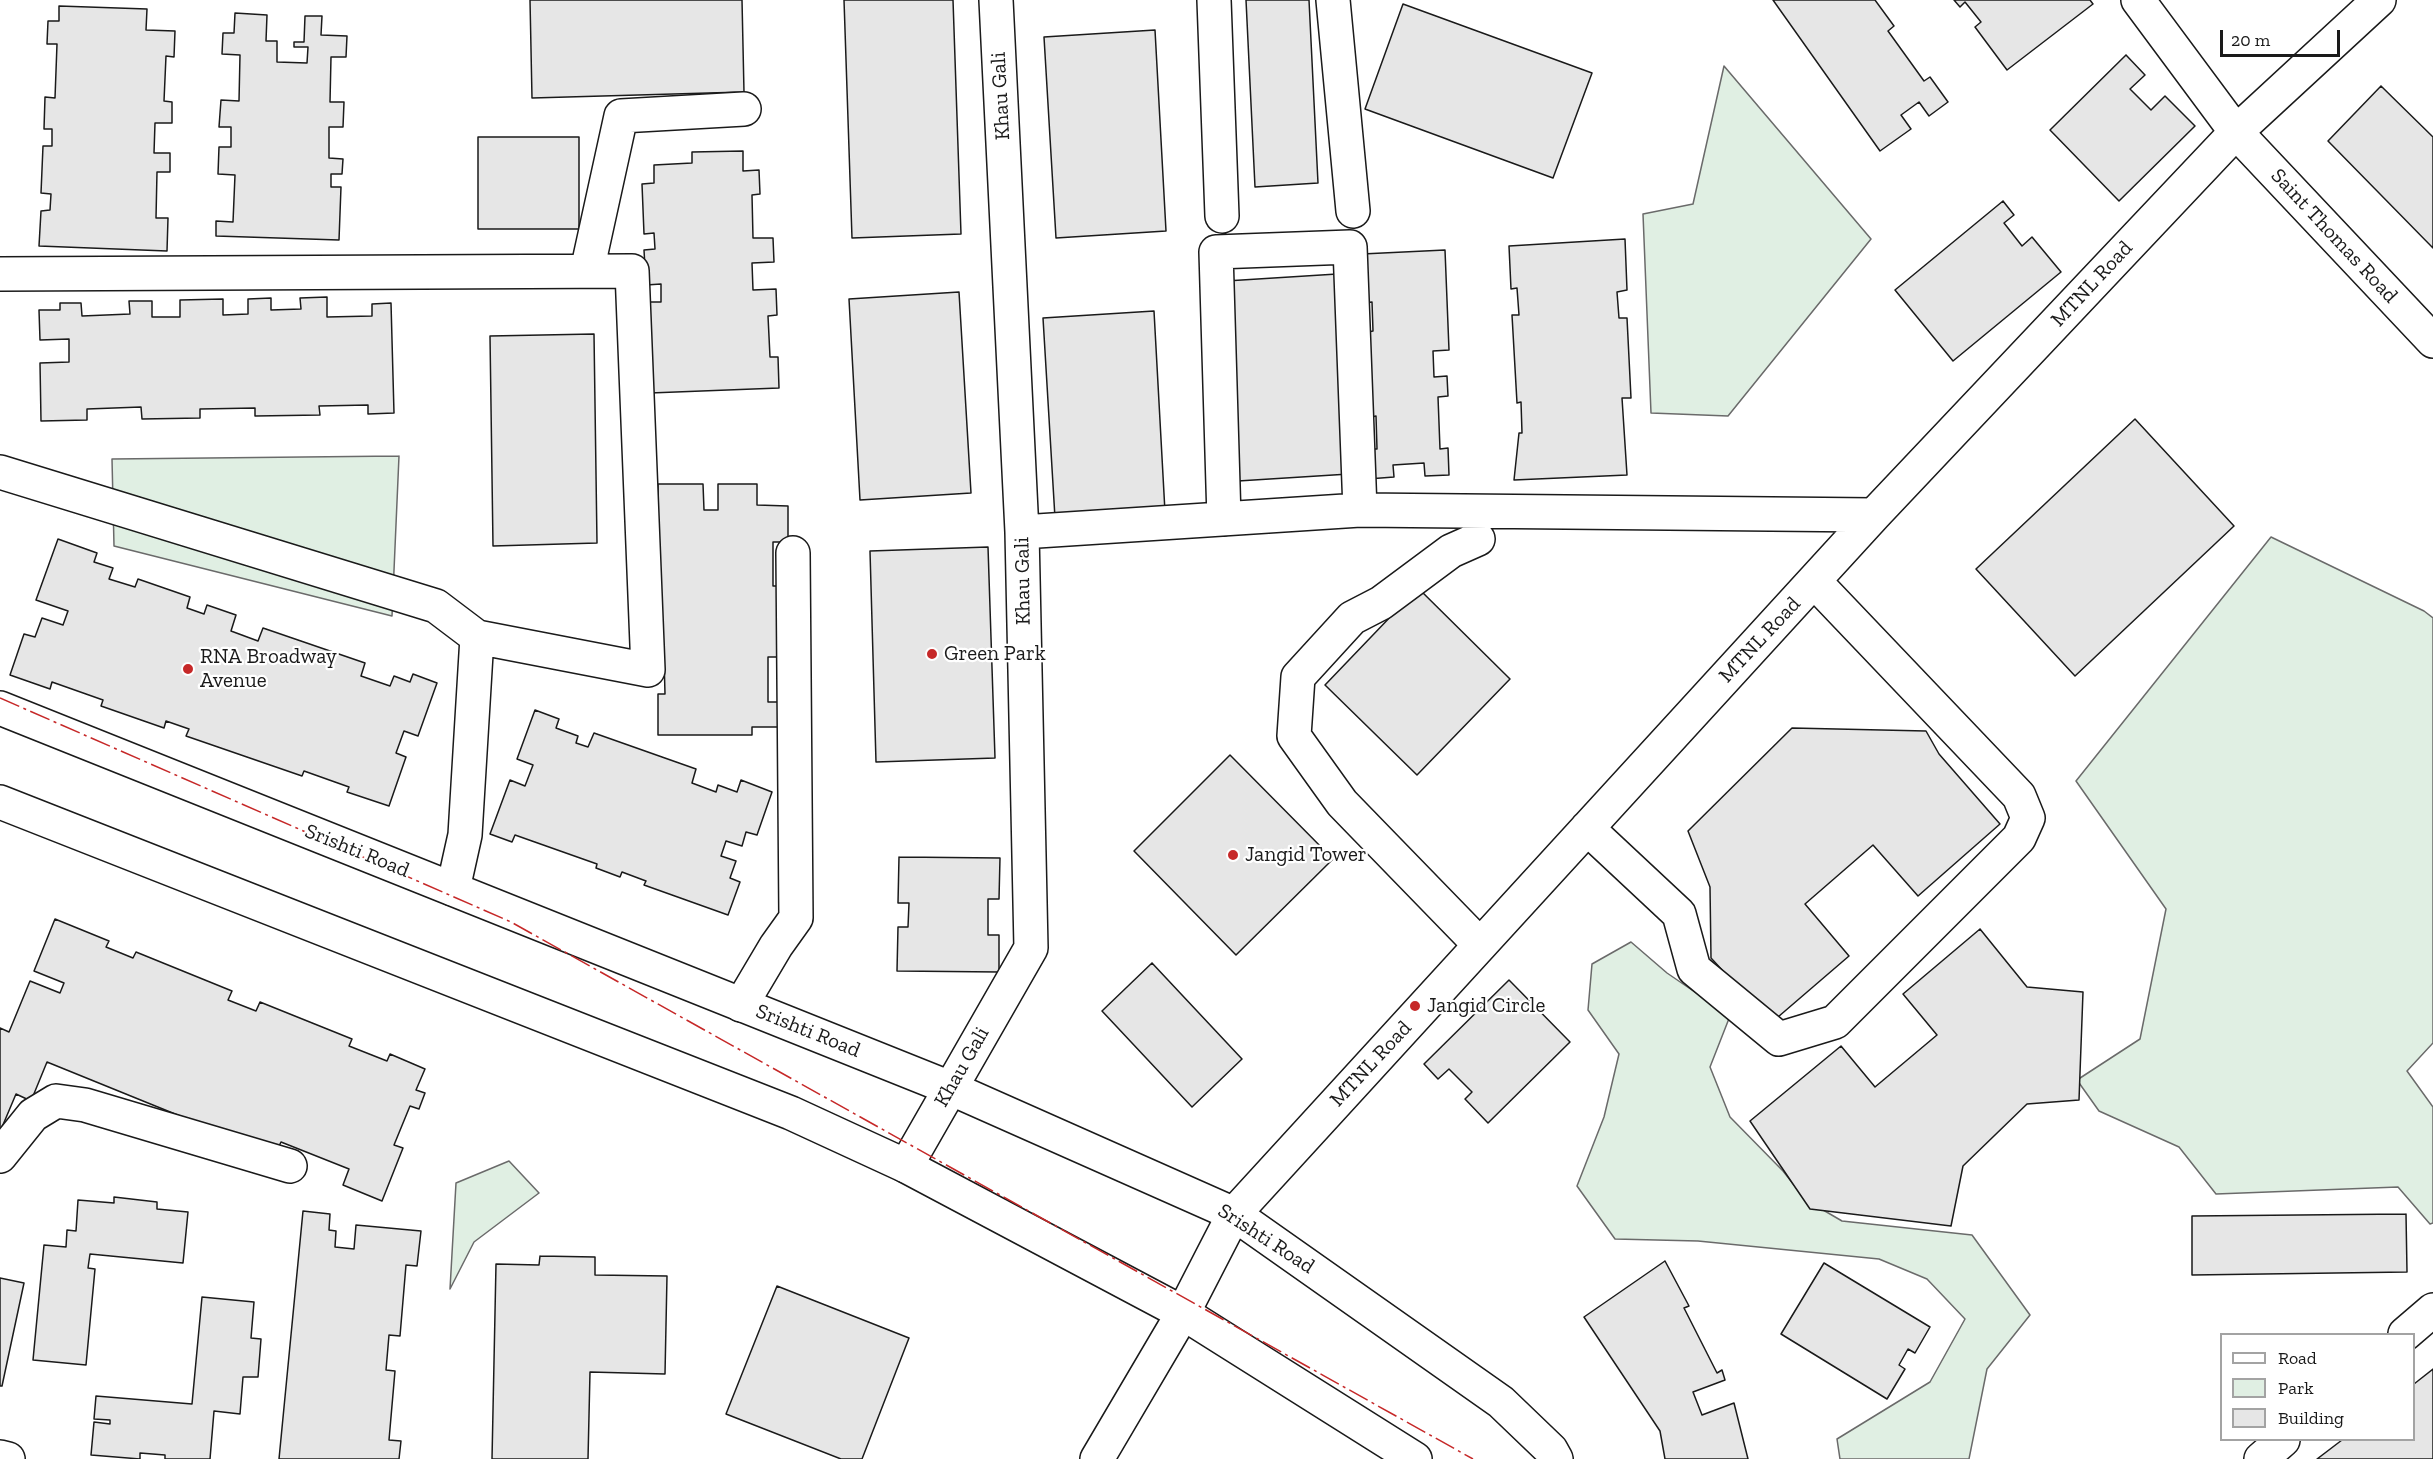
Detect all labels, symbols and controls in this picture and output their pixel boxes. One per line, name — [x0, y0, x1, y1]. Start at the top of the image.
scale bar — [2223, 18, 2343, 56]
text: 20 m — [2231, 29, 2270, 51]
street label: Khau Gali — [986, 51, 1016, 141]
street label: Saint Thomas Road — [2265, 164, 2403, 308]
street label: MTNL Road — [2046, 236, 2138, 332]
street label: Khau Gali — [1010, 537, 1036, 625]
street label: MTNL Road — [1714, 592, 1806, 688]
place label: Green Park — [944, 641, 1046, 667]
place label: RNA Broadway Avenue — [200, 644, 337, 694]
marker: Green Park — [925, 647, 939, 661]
marker: RNA Broadway Avenue — [181, 662, 195, 676]
street label: Srishti Road — [301, 819, 413, 883]
place label: Jangid Tower — [1245, 842, 1367, 868]
marker: Jangid Tower — [1226, 848, 1240, 862]
place label: Jangid Circle — [1427, 993, 1545, 1019]
street label: Srishti Road — [752, 999, 864, 1063]
marker: Jangid Circle — [1408, 999, 1422, 1013]
street label: MTNL Road — [1325, 1016, 1417, 1112]
street label: Khau Gali — [929, 1023, 995, 1111]
street label: Srishti Road — [1213, 1198, 1319, 1280]
legend — [2220, 1333, 2415, 1441]
text: Road — [2278, 1347, 2317, 1369]
text: Park — [2278, 1377, 2314, 1399]
text: Building — [2278, 1407, 2344, 1429]

